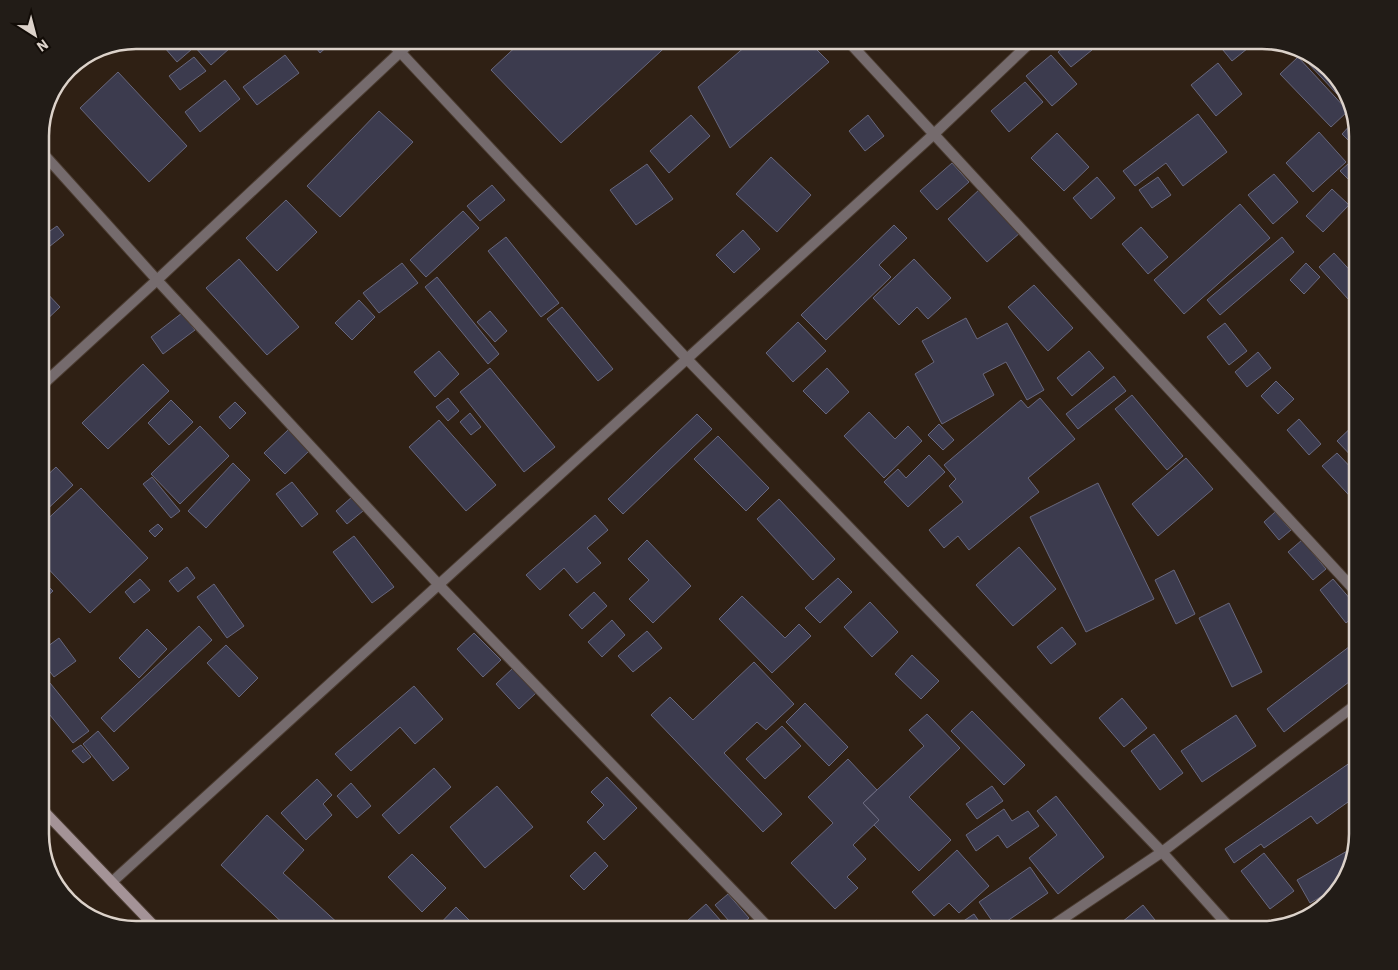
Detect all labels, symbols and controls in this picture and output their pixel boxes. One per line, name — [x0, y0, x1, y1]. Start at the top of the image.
north arrow — [10, 10, 60, 60]
text: N — [33, 35, 52, 56]

